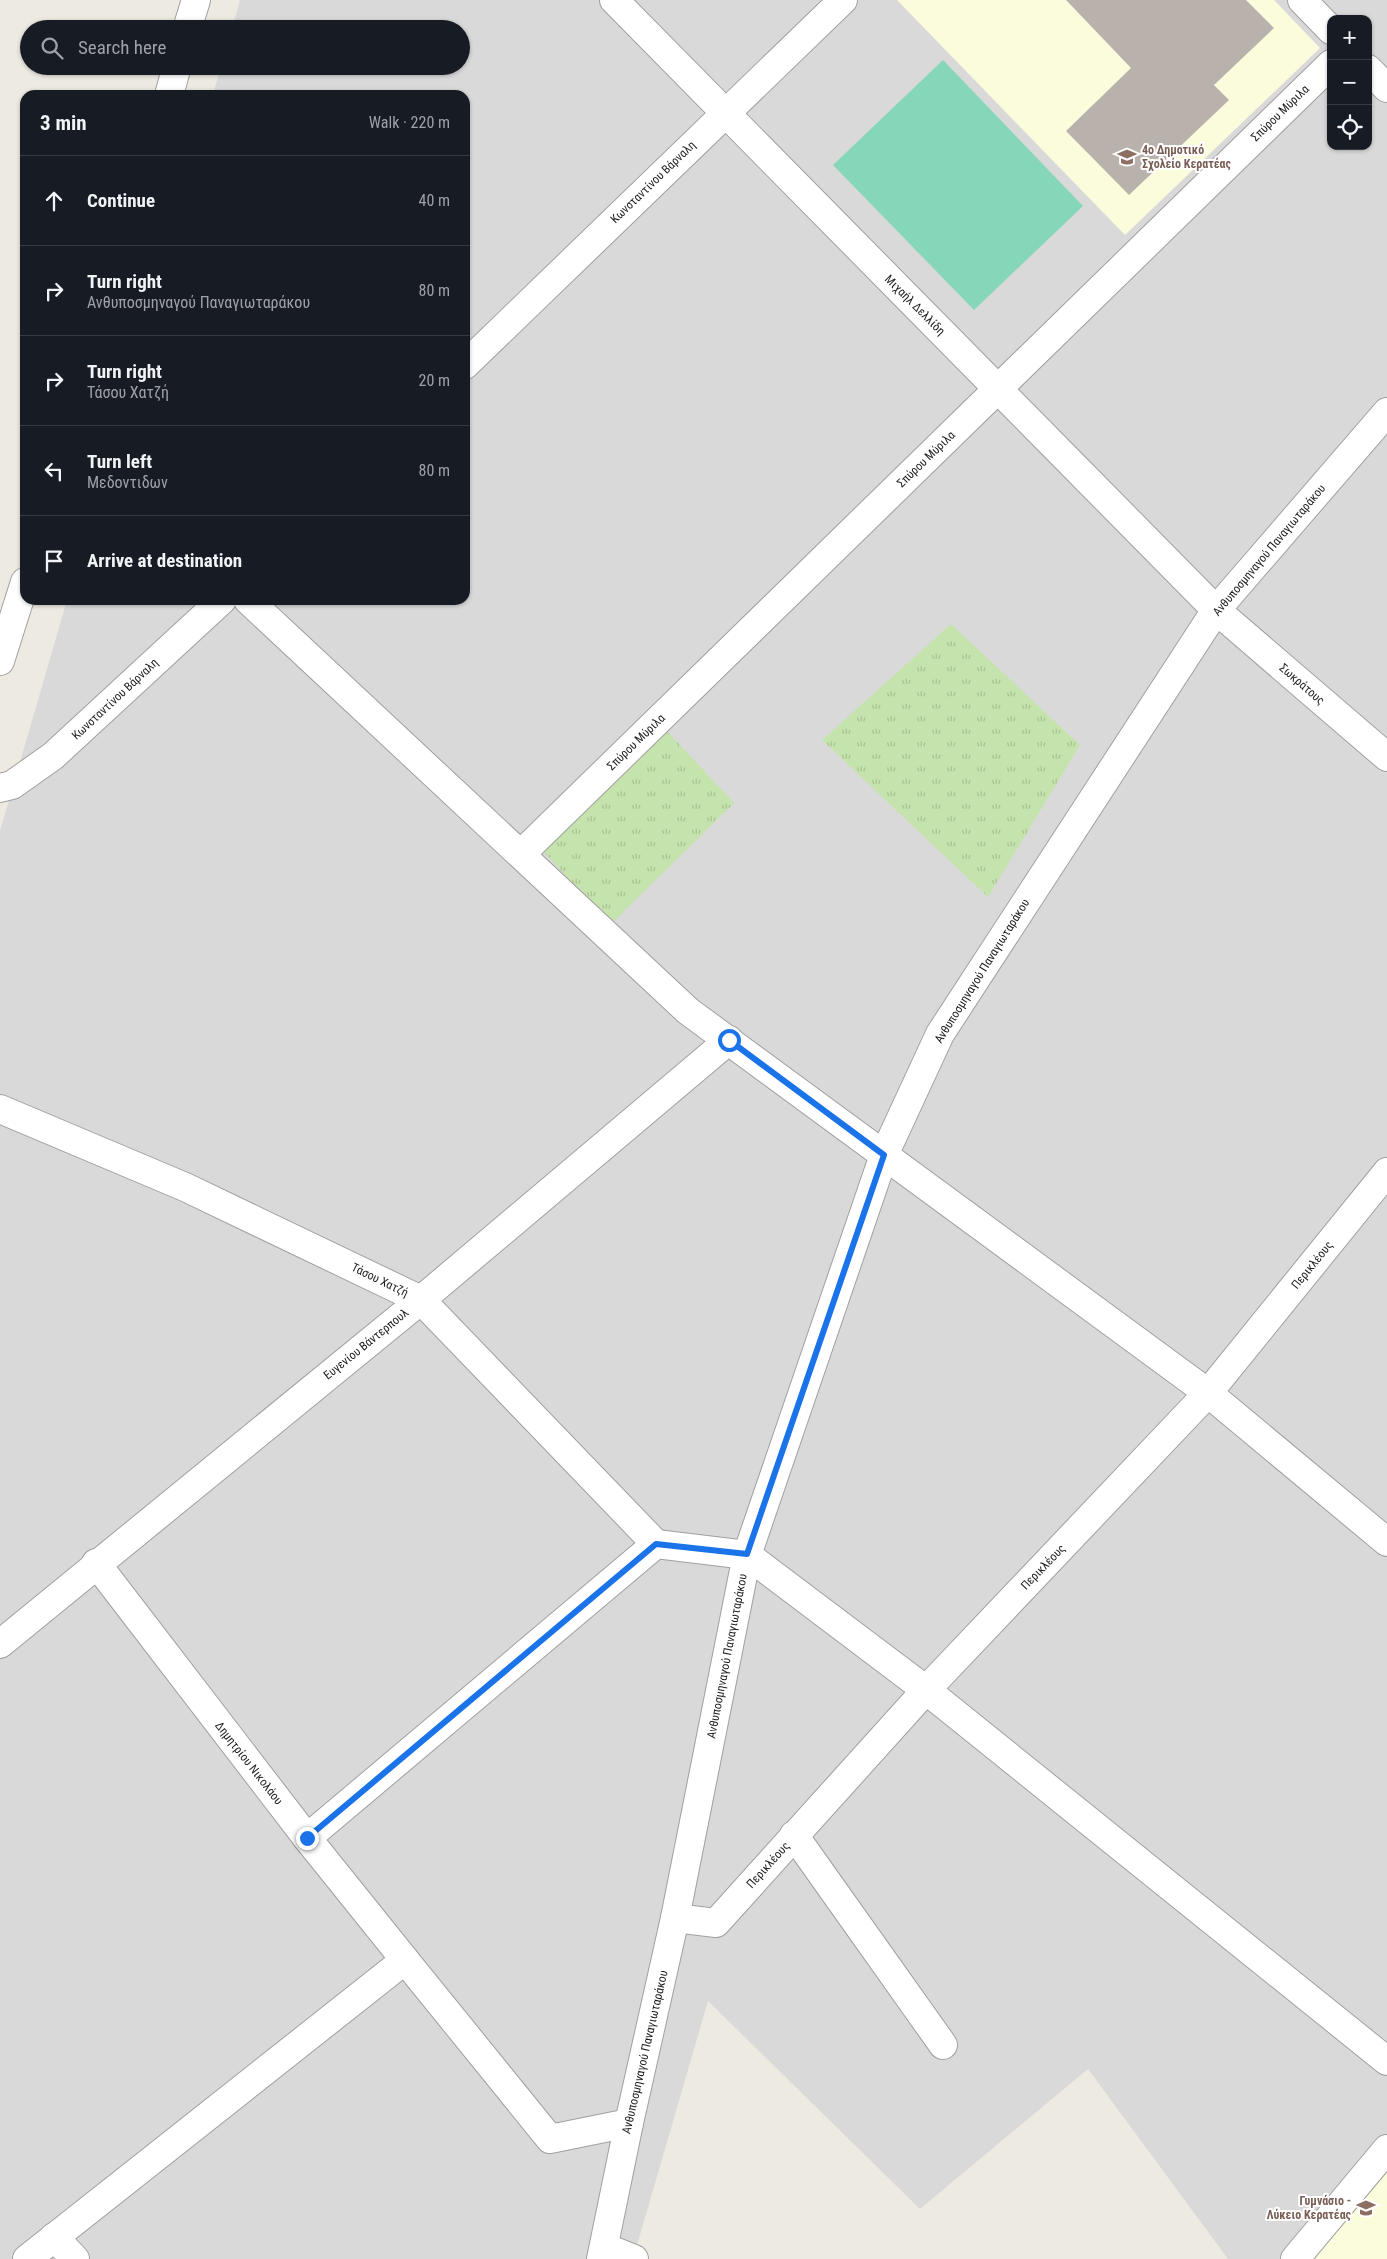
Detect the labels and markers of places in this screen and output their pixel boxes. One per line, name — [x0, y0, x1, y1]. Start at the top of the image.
place label: 4ο Δημοτικό Σχολείο Κερατέας — [1142, 143, 1231, 172]
school or university icon: 4ο Δημοτικό Σχολείο Κερατέας — [1116, 146, 1138, 168]
place label: Γυμνάσιο - Λύκειο Κερατέας — [1267, 2194, 1352, 2222]
school or university icon: Γυμνάσιο - Λύκειο Κερατέας — [1355, 2197, 1377, 2219]

